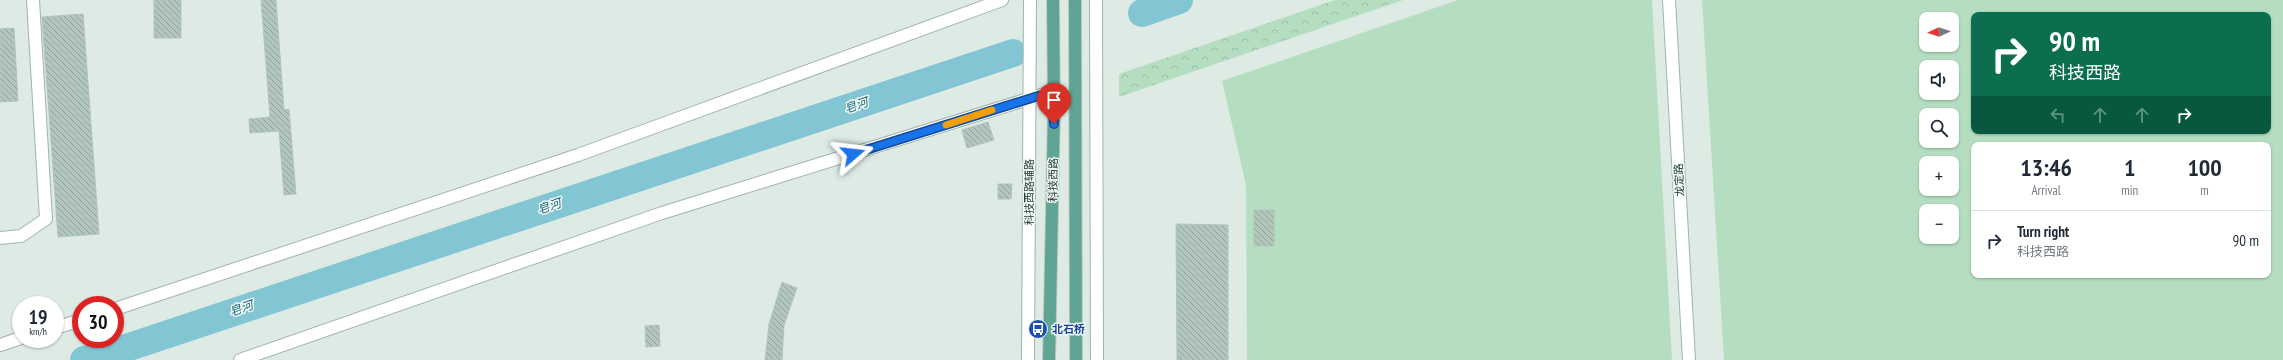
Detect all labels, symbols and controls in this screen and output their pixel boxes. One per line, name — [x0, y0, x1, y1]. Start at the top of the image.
north arrow — [1919, 12, 1959, 52]
map controls — [1919, 12, 1959, 244]
text: 90 m — [2049, 22, 2100, 59]
icon: right — [1983, 28, 2035, 80]
button: sound — [1919, 60, 1959, 100]
text: 科技西路 — [2049, 61, 2121, 84]
pin — [1037, 83, 1071, 124]
icon: arrive — [1043, 89, 1065, 111]
water label: 皂河 — [842, 94, 872, 116]
icon: left — [2047, 104, 2069, 126]
icon: ahead — [2089, 104, 2111, 126]
icon: ahead — [2131, 104, 2153, 126]
icon: right — [2173, 104, 2195, 126]
button: search — [1919, 108, 1959, 148]
position arrow — [832, 133, 874, 175]
text: 13:46 — [2020, 152, 2072, 183]
text: 1 — [2124, 152, 2135, 183]
text: 100 — [2187, 152, 2222, 183]
button: + — [1919, 156, 1959, 196]
street label: 科技西路 — [1046, 158, 1060, 202]
street label: 科技西路辅路 — [1022, 159, 1036, 225]
street label: 龙定路 — [1671, 163, 1687, 197]
text: Arrival — [2031, 182, 2061, 199]
text: min — [2121, 182, 2138, 199]
text: m — [2200, 182, 2209, 199]
water label: 皂河 — [535, 195, 565, 217]
button: − — [1919, 204, 1959, 244]
text: Turn right — [2017, 222, 2069, 241]
icon: right — [1983, 230, 2005, 252]
text: 90 m — [2233, 231, 2259, 250]
text: 科技西路 — [2017, 243, 2069, 260]
speed limit sign: 30 — [72, 296, 124, 348]
water label: 皂河 — [227, 297, 257, 319]
text: 19 — [28, 304, 48, 330]
bus stop icon: 北石桥 — [1027, 318, 1049, 340]
place label: 北石桥 — [1052, 322, 1085, 336]
text: km/h — [29, 325, 47, 338]

